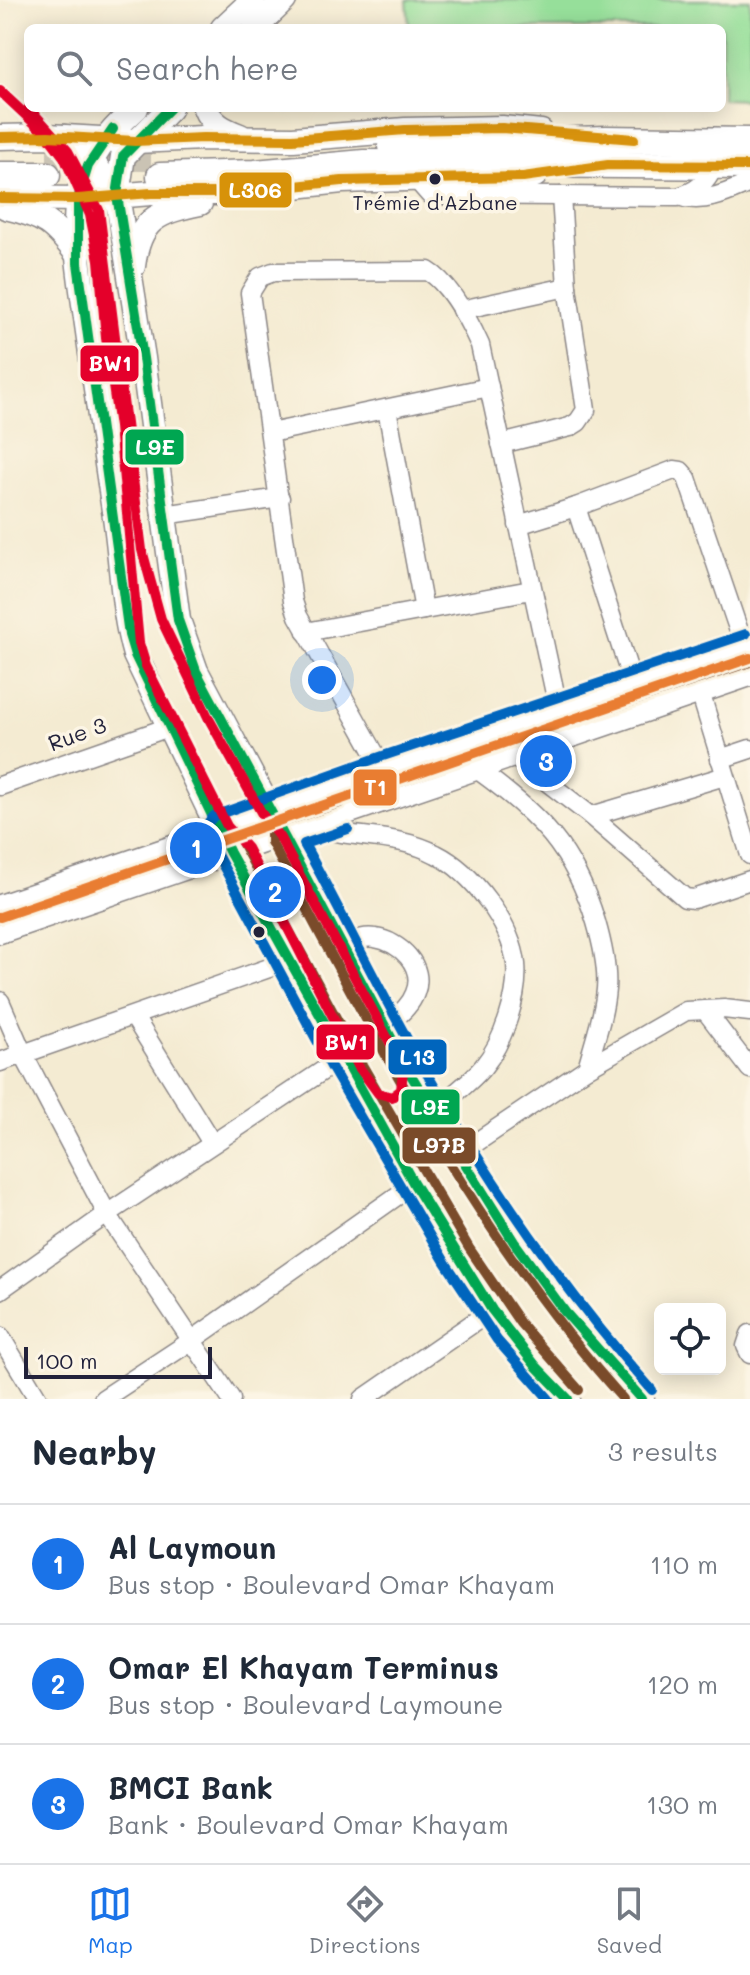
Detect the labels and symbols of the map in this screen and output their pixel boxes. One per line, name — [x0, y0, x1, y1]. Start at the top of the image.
line badge: L306 — [218, 171, 293, 209]
marker: Trémie d'Azbane — [427, 171, 443, 187]
text: L306 — [228, 175, 282, 204]
place label: Trémie d'Azbane — [352, 189, 518, 215]
line badge: BW1 — [79, 344, 140, 383]
text: BW1 — [88, 348, 132, 377]
line badge: L9E — [124, 428, 185, 466]
text: L9E — [135, 432, 175, 461]
your location — [302, 660, 342, 700]
street label: Rue 3 — [44, 710, 110, 757]
pin: 3 — [520, 731, 572, 791]
line badge: T1 — [352, 768, 398, 807]
text: T1 — [364, 772, 386, 801]
pin: 1 — [170, 818, 222, 878]
pin: 2 — [249, 862, 301, 922]
unlabelled marker — [251, 924, 267, 940]
line badge: BW1 — [315, 1023, 376, 1061]
text: BW1 — [324, 1027, 368, 1056]
line badge: L13 — [387, 1038, 448, 1076]
text: L13 — [399, 1042, 435, 1071]
line badge: L9E — [400, 1088, 461, 1126]
text: L9E — [410, 1092, 450, 1121]
line badge: L97B — [401, 1126, 477, 1165]
text: L97B — [412, 1130, 466, 1159]
scale bar — [24, 1343, 212, 1379]

